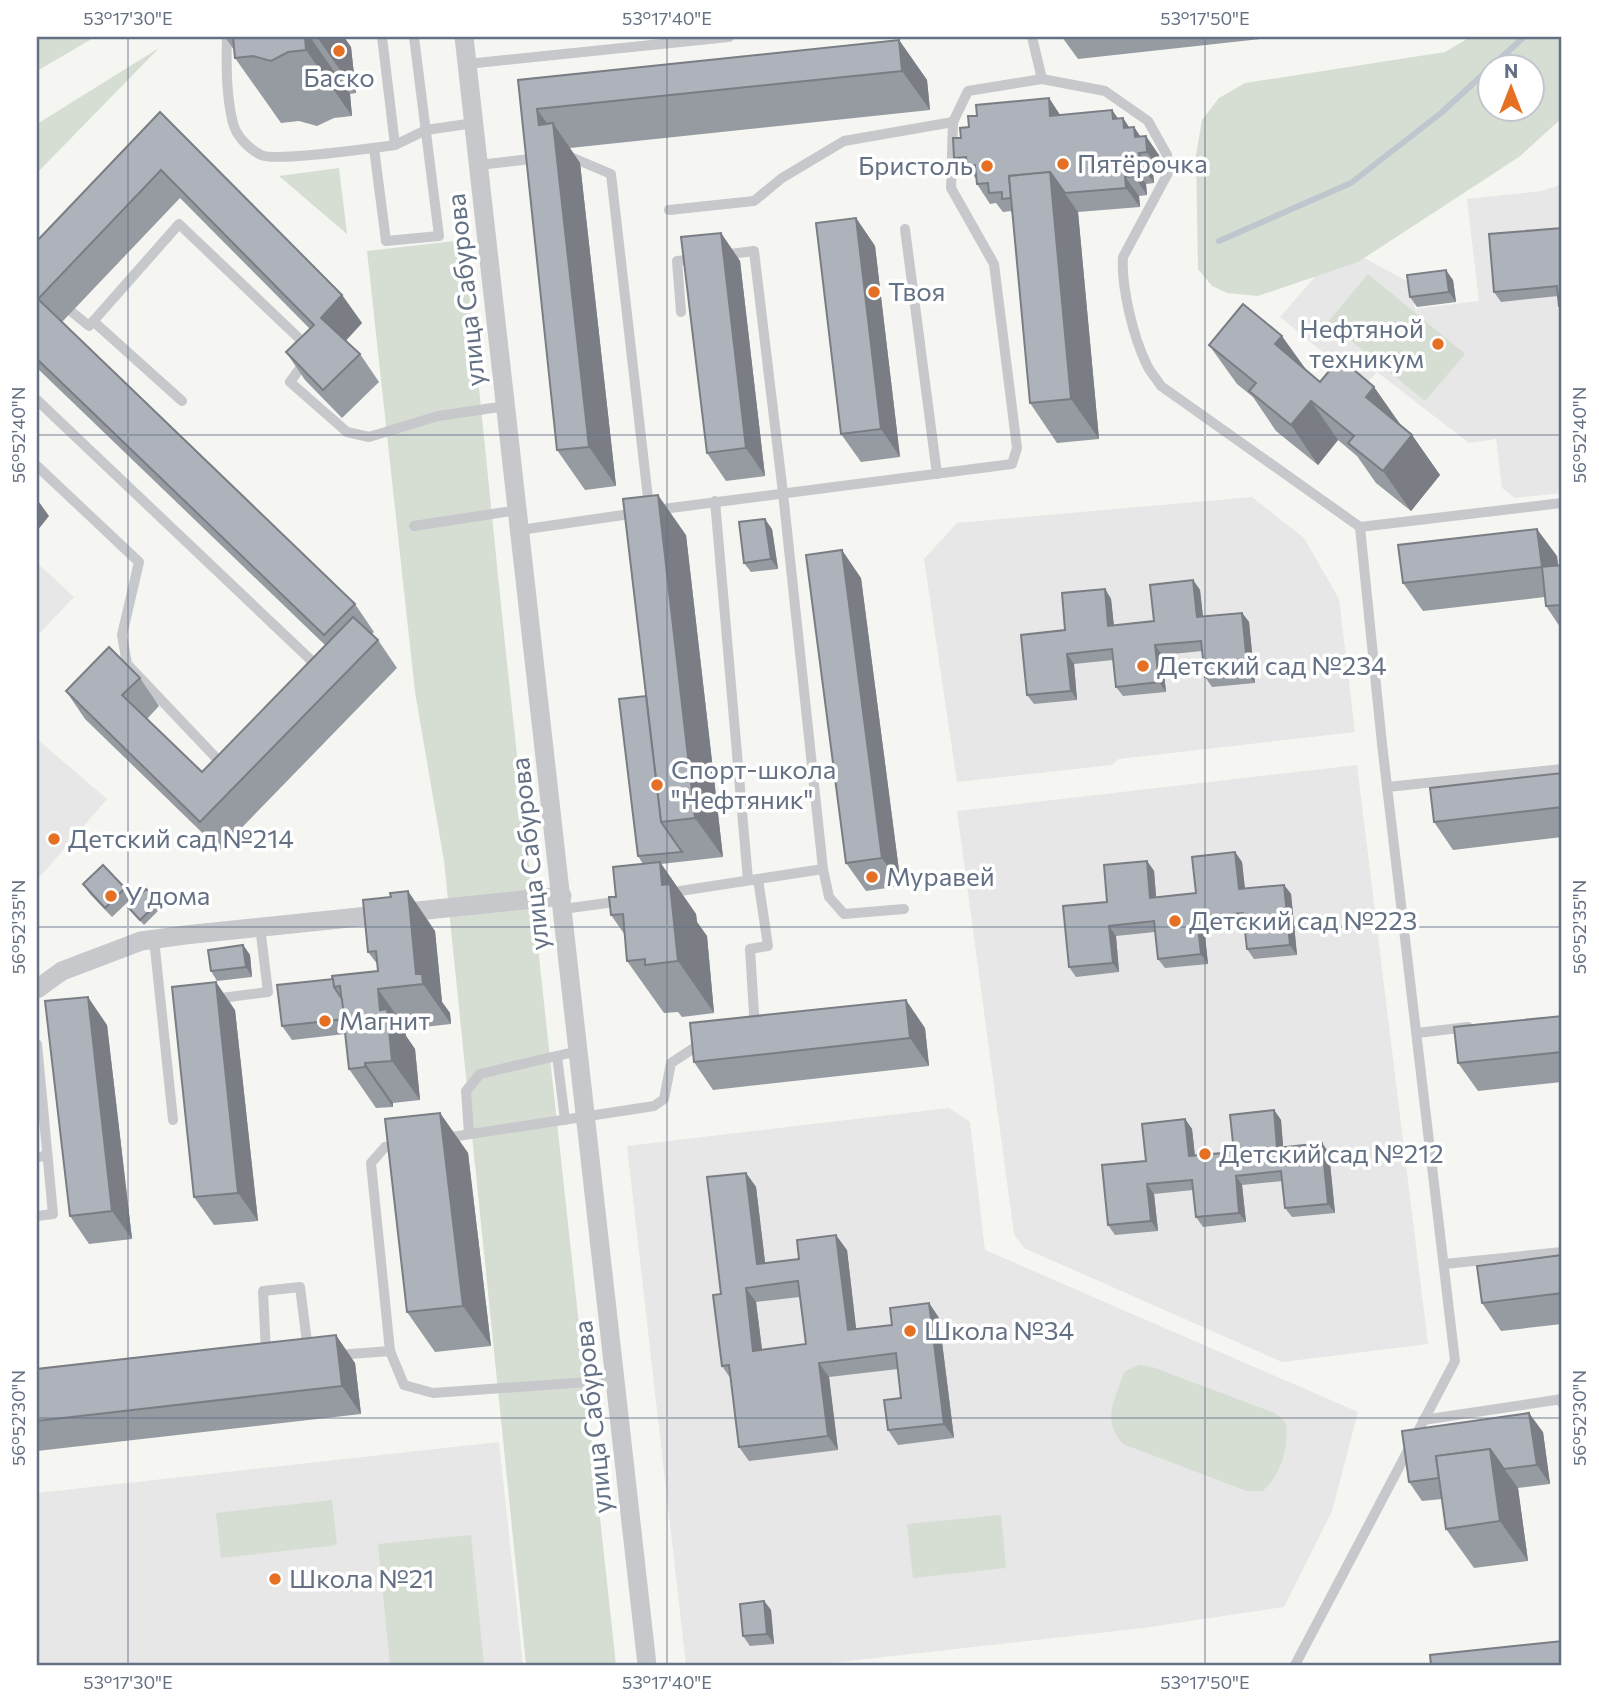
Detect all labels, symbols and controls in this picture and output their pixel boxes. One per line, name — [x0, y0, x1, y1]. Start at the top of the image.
text: 53°17'30"E — [83, 7, 173, 29]
text: 53°17'40"E — [622, 7, 712, 29]
text: 53°17'50"E — [1160, 7, 1250, 29]
marker: Баско — [331, 43, 347, 59]
north arrow — [1476, 52, 1546, 122]
text: N — [1504, 59, 1518, 82]
place label: Баско — [303, 61, 375, 92]
place label: Пятёрочка — [1077, 147, 1208, 178]
place label: Бристоль — [858, 149, 973, 180]
marker: Пятёрочка — [1055, 156, 1071, 172]
marker: Бристоль — [979, 158, 995, 174]
street label: улица Сабурова — [439, 192, 490, 388]
place label: Твоя — [888, 275, 945, 306]
marker: Твоя — [866, 284, 882, 300]
place label: Нефтяной техникум — [1299, 312, 1424, 373]
marker: Нефтяной техникум — [1430, 336, 1446, 352]
text: 56°52'40"N — [7, 387, 29, 483]
text: 56°52'40"N — [1568, 387, 1590, 483]
place label: Детский сад №234 — [1157, 649, 1387, 680]
marker: Детский сад №234 — [1135, 658, 1151, 674]
place label: Спорт-школа "Нефтяник" — [671, 753, 836, 814]
street label: улица Сабурова — [503, 756, 554, 952]
marker: Спорт-школа "Нефтяник" — [649, 777, 665, 793]
place label: Детский сад №214 — [68, 822, 294, 853]
marker: Детский сад №214 — [46, 831, 62, 847]
place label: Муравей — [886, 860, 995, 891]
marker: Муравей — [864, 869, 880, 885]
place label: У дома — [125, 879, 210, 910]
text: 56°52'35"N — [7, 880, 29, 974]
text: 56°52'35"N — [1568, 880, 1590, 974]
marker: У дома — [103, 888, 119, 904]
place label: Детский сад №223 — [1189, 904, 1417, 935]
marker: Детский сад №223 — [1167, 913, 1183, 929]
place label: Магнит — [339, 1004, 430, 1035]
marker: Магнит — [317, 1013, 333, 1029]
place label: Детский сад №212 — [1219, 1137, 1444, 1168]
marker: Детский сад №212 — [1197, 1146, 1213, 1162]
place label: Школа №34 — [924, 1314, 1074, 1345]
street label: улица Сабурова — [566, 1319, 617, 1515]
marker: Школа №34 — [902, 1323, 918, 1339]
text: 56°52'30"N — [7, 1370, 29, 1466]
text: 56°52'30"N — [1568, 1370, 1590, 1466]
place label: Школа №21 — [289, 1562, 434, 1593]
marker: Школа №21 — [267, 1571, 283, 1587]
text: 53°17'30"E — [83, 1671, 173, 1693]
text: 53°17'40"E — [622, 1671, 712, 1693]
text: 53°17'50"E — [1160, 1671, 1250, 1693]

